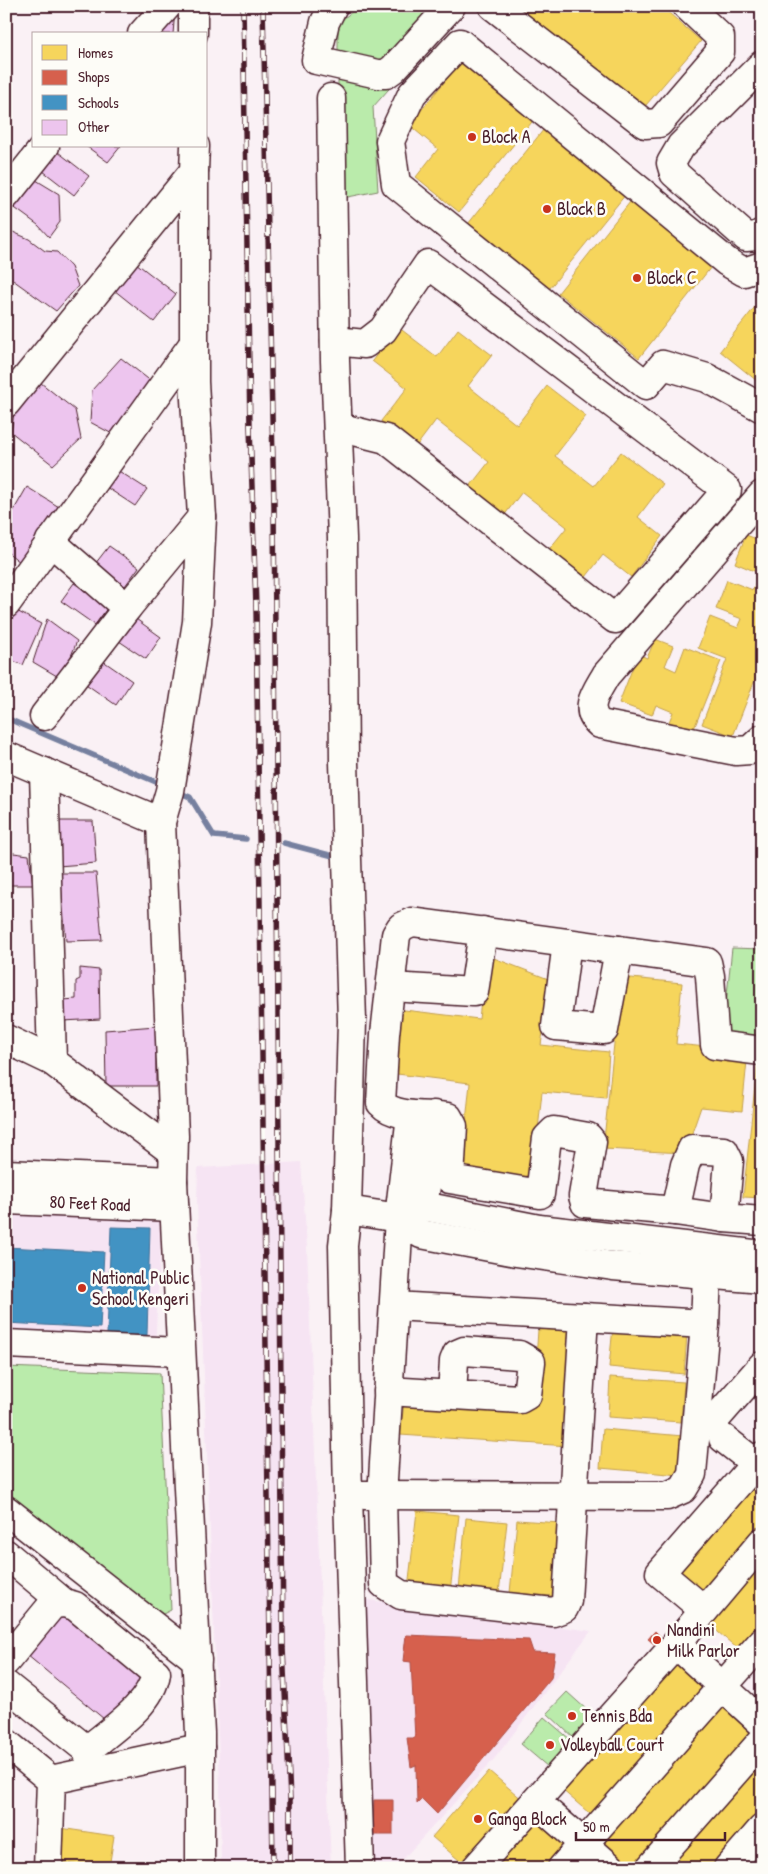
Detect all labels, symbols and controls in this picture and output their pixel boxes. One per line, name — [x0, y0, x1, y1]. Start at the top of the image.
legend — [32, 32, 208, 148]
text: Homes — [78, 42, 113, 63]
text: Shops — [78, 66, 110, 87]
text: Schools — [78, 92, 119, 113]
text: Other — [78, 116, 110, 137]
place label: Block A — [482, 124, 531, 149]
marker: Block A — [466, 131, 478, 143]
place label: Block B — [557, 196, 606, 221]
marker: Block B — [541, 203, 553, 215]
place label: Block C — [647, 265, 697, 290]
marker: Block C — [631, 272, 643, 284]
street label: 80 Feet Road — [49, 1189, 131, 1217]
place label: National Public School Kengeri — [92, 1265, 189, 1311]
marker: National Public School Kengeri — [76, 1282, 88, 1294]
place label: Nandini Milk Parlor — [667, 1617, 740, 1663]
marker: Nandini Milk Parlor — [651, 1634, 663, 1646]
place label: Tennis Bda — [582, 1703, 652, 1728]
marker: Tennis Bda — [566, 1710, 578, 1722]
place label: Volleyball Court — [560, 1732, 665, 1757]
marker: Volleyball Court — [544, 1739, 556, 1751]
place label: Ganga Block — [488, 1806, 567, 1831]
scale bar — [576, 1809, 724, 1841]
marker: Ganga Block — [472, 1813, 484, 1825]
text: 50 m — [583, 1816, 610, 1837]

